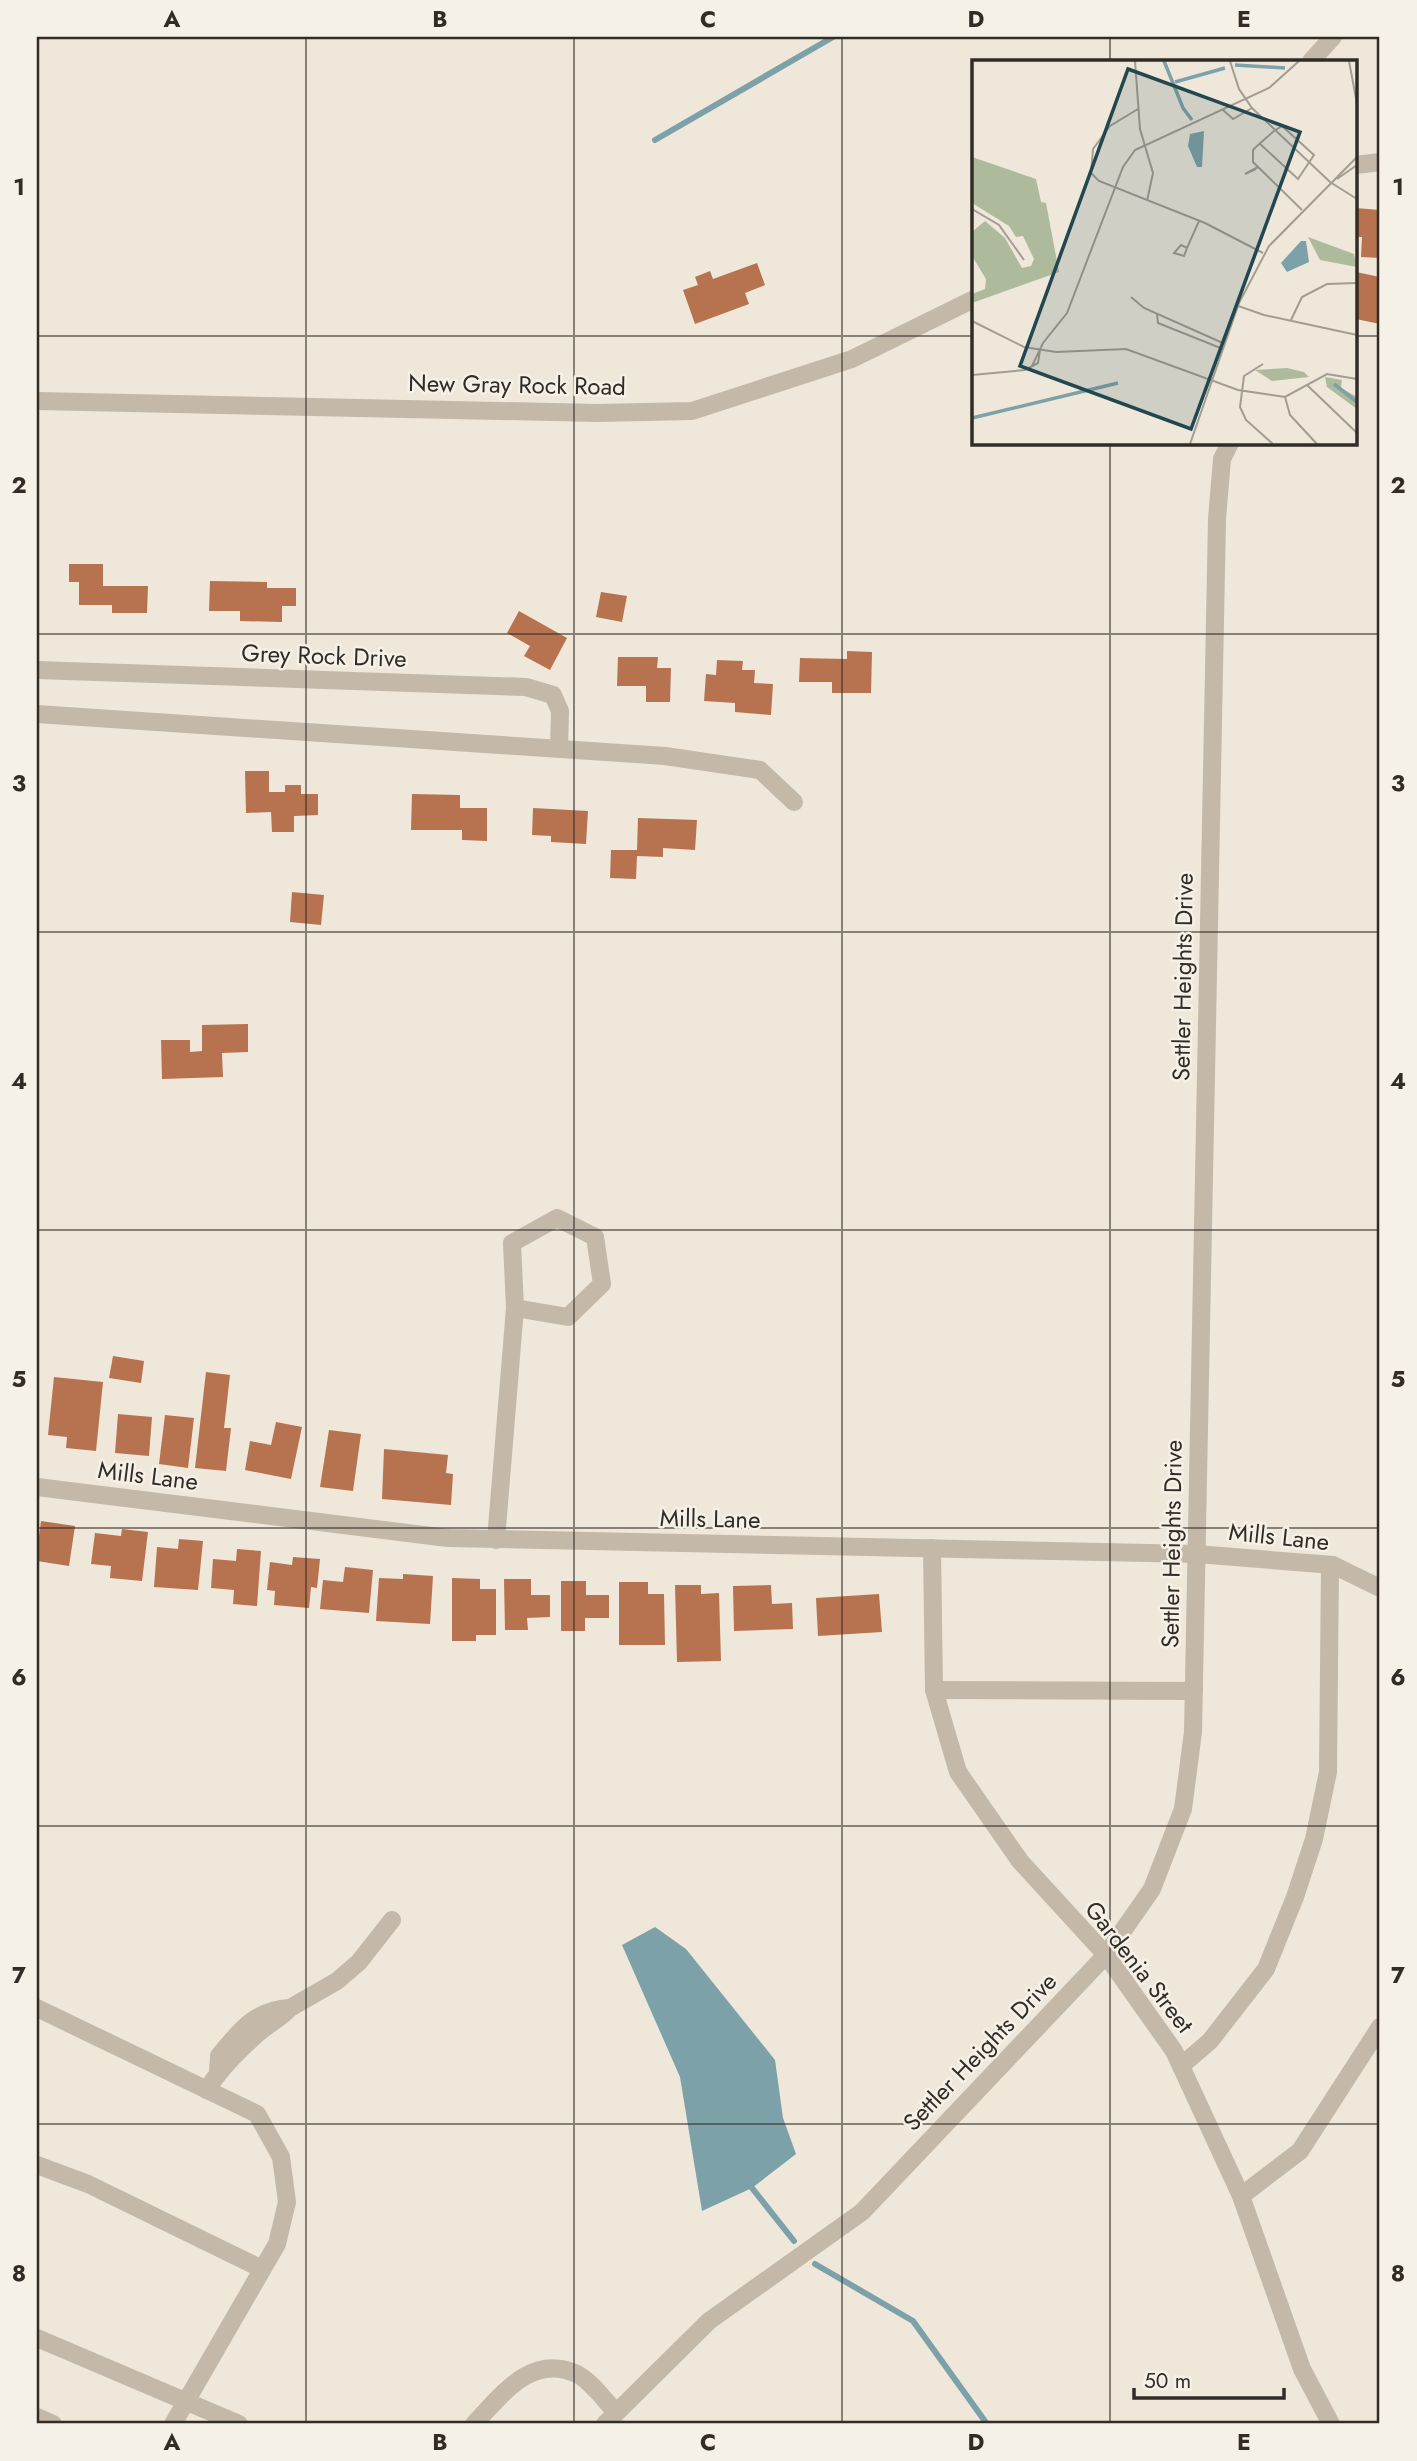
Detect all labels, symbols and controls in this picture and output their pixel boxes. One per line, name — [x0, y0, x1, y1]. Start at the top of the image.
text: A — [163, 2, 181, 36]
text: B — [432, 2, 448, 36]
text: C — [700, 2, 716, 36]
text: D — [968, 2, 985, 36]
text: E — [1237, 2, 1251, 36]
inset map — [972, 60, 1358, 444]
text: 1 — [13, 170, 25, 204]
text: 1 — [1392, 170, 1404, 204]
street label: New Gray Rock Road — [408, 365, 626, 404]
text: 2 — [11, 468, 27, 502]
text: 2 — [1390, 468, 1406, 502]
street label: Grey Rock Drive — [241, 635, 407, 676]
text: 3 — [12, 766, 26, 800]
text: 3 — [1391, 766, 1405, 800]
street label: Settler Heights Drive — [1163, 873, 1202, 1081]
text: 4 — [11, 1064, 27, 1098]
text: 4 — [1390, 1064, 1406, 1098]
text: 5 — [12, 1362, 26, 1396]
text: 5 — [1391, 1362, 1405, 1396]
street label: Settler Heights Drive — [1152, 1440, 1191, 1648]
street label: Mills Lane — [96, 1452, 200, 1499]
street label: Mills Lane — [659, 1500, 761, 1537]
street label: Mills Lane — [1227, 1514, 1331, 1559]
text: 6 — [11, 1660, 27, 1694]
text: 6 — [1390, 1660, 1406, 1694]
street label: Gardenia Street — [1077, 1893, 1202, 2040]
text: 7 — [12, 1958, 26, 1992]
text: 7 — [1391, 1958, 1405, 1992]
street label: Settler Heights Drive — [895, 1965, 1065, 2139]
text: 8 — [12, 2256, 26, 2290]
text: 8 — [1391, 2256, 1405, 2290]
scale bar — [1134, 2356, 1284, 2400]
text: 50 m — [1144, 2366, 1191, 2396]
text: A — [163, 2425, 181, 2459]
text: B — [432, 2425, 448, 2459]
text: C — [700, 2425, 716, 2459]
text: D — [968, 2425, 985, 2459]
text: E — [1237, 2425, 1251, 2459]

